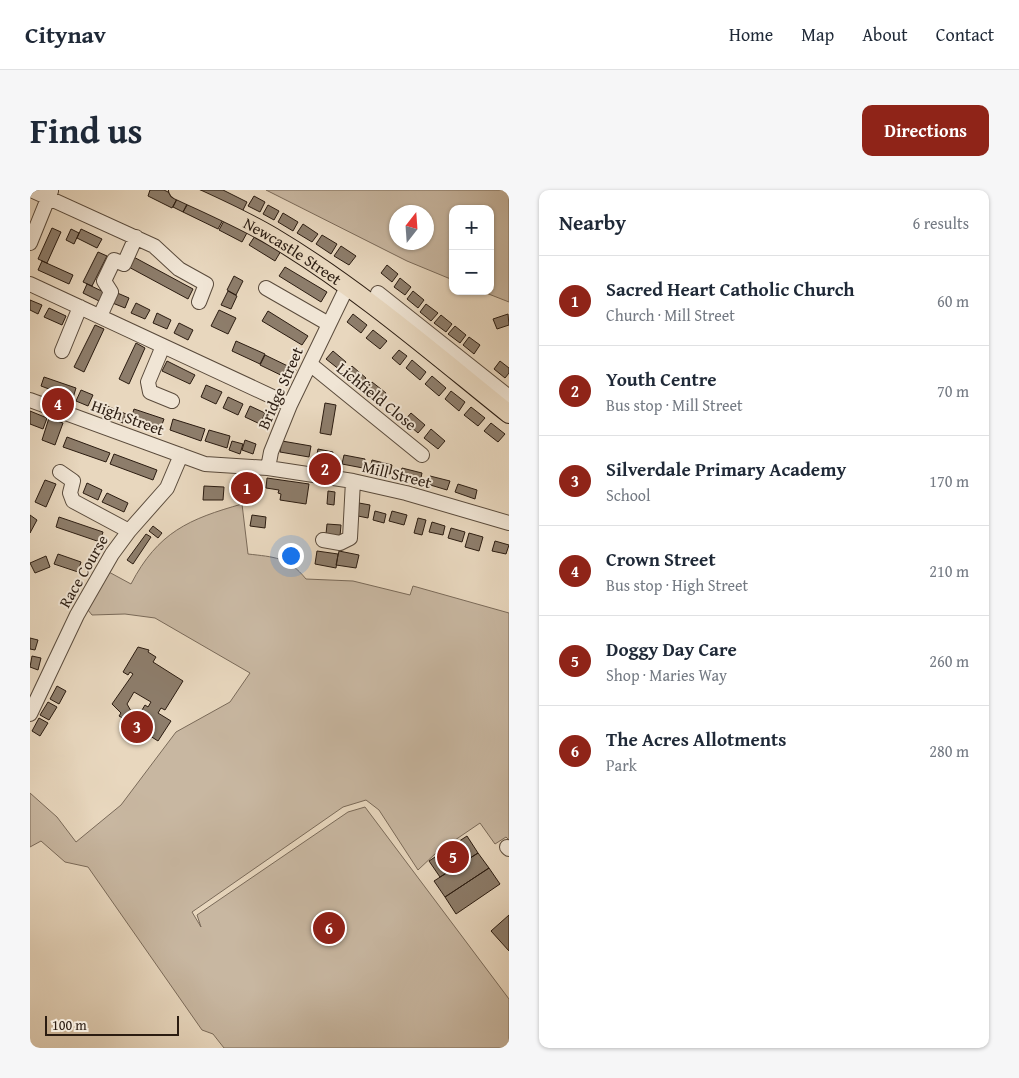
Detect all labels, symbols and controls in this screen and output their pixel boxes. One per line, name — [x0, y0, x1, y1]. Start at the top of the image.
text: Citynav — [25, 17, 106, 52]
text: Home — [729, 21, 773, 48]
text: Map — [801, 21, 834, 48]
text: About — [862, 21, 908, 48]
text: Contact — [936, 21, 994, 48]
text: Find us — [30, 105, 143, 156]
button: Directions — [862, 105, 989, 156]
north arrow — [389, 205, 434, 250]
map controls — [449, 205, 494, 295]
button: + — [449, 205, 494, 250]
text: Nearby — [559, 207, 626, 238]
street label: Newcastle Street — [239, 211, 347, 291]
text: 6 results — [912, 211, 969, 235]
button: − — [449, 250, 494, 295]
text: Sacred Heart Catholic Church — [606, 275, 854, 303]
text: 1 — [571, 289, 579, 313]
text: 60 m — [937, 289, 969, 313]
text: Church · Mill Street — [606, 303, 735, 327]
street label: Bridge Street — [251, 343, 309, 433]
street label: Lichfield Close — [332, 356, 422, 436]
text: Youth Centre — [606, 365, 717, 393]
text: 2 — [571, 379, 579, 403]
text: 70 m — [937, 379, 969, 403]
pin: 4 — [42, 385, 74, 423]
street label: High Street — [88, 393, 168, 441]
text: Bus stop · Mill Street — [606, 393, 743, 417]
pin: 2 — [309, 450, 341, 488]
street label: Mill Street — [360, 454, 434, 494]
text: Silverdale Primary Academy — [606, 455, 846, 483]
pin: 1 — [231, 469, 263, 507]
text: 3 — [571, 469, 579, 493]
text: 170 m — [929, 469, 969, 493]
text: School — [606, 483, 650, 507]
street label: Race Course — [52, 530, 114, 612]
your location — [278, 543, 304, 569]
text: Crown Street — [606, 545, 716, 573]
text: 4 — [571, 559, 579, 583]
text: 210 m — [929, 559, 969, 583]
text: Bus stop · High Street — [606, 573, 748, 597]
text: Doggy Day Care — [606, 635, 737, 663]
text: 5 — [571, 649, 579, 673]
text: 260 m — [929, 649, 969, 673]
text: Shop · Maries Way — [606, 663, 727, 687]
pin: 3 — [121, 708, 153, 746]
text: The Acres Allotments — [606, 725, 786, 753]
text: 6 — [571, 739, 579, 763]
text: 280 m — [929, 739, 969, 763]
text: Park — [606, 753, 637, 777]
pin: 5 — [437, 838, 469, 876]
pin: 6 — [313, 909, 345, 947]
scale bar — [45, 1013, 179, 1036]
text: 100 m — [52, 1015, 87, 1035]

